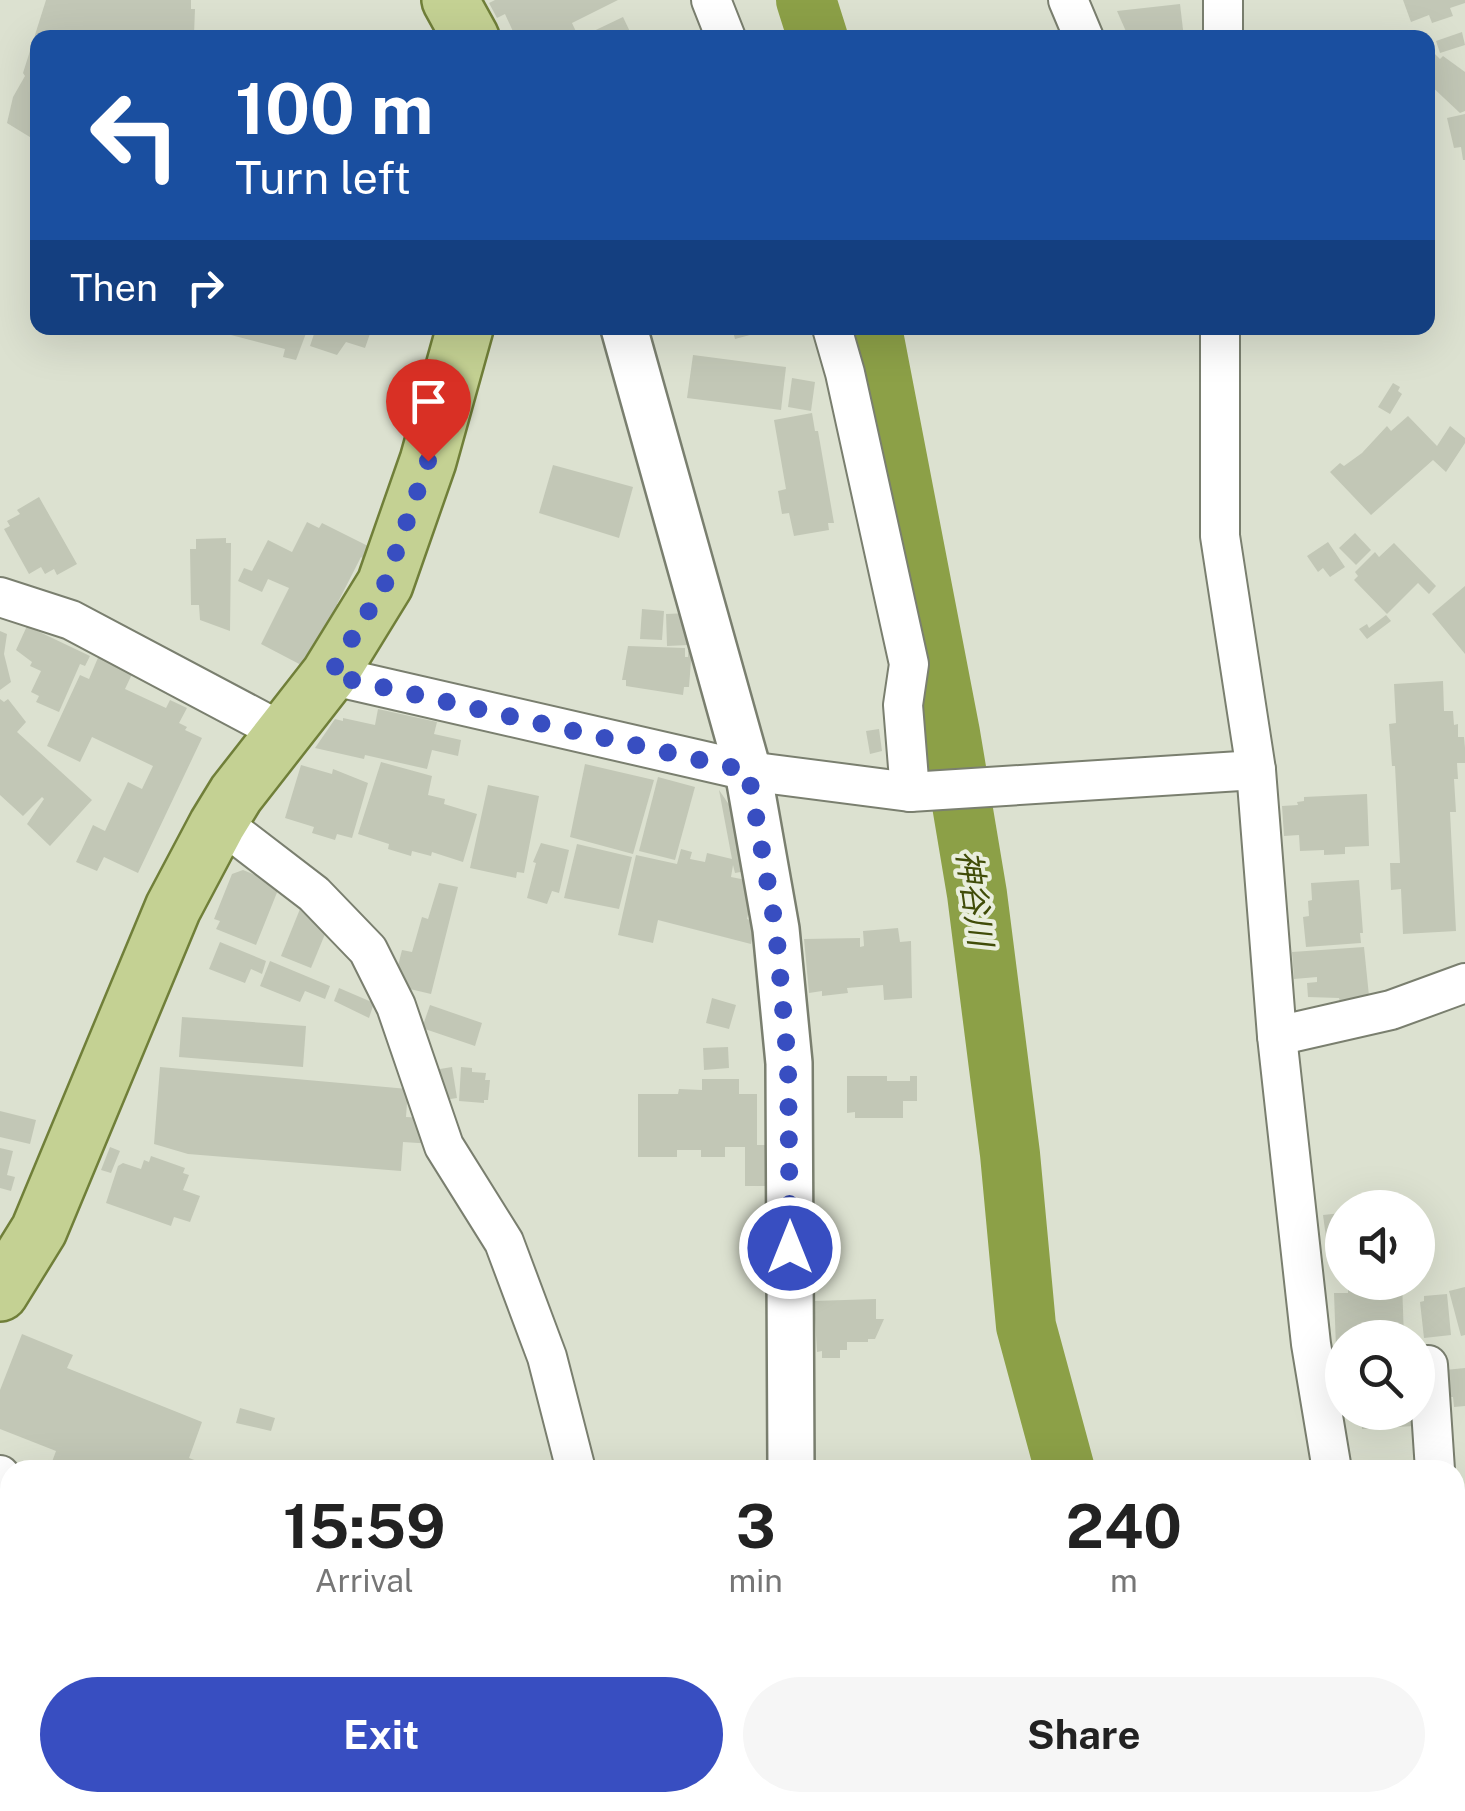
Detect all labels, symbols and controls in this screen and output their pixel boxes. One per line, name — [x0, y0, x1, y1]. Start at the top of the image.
text: 100 m — [235, 67, 433, 150]
icon: left — [70, 70, 200, 200]
text: Turn left — [235, 151, 411, 204]
icon: right — [178, 260, 233, 315]
text: Then — [70, 265, 158, 310]
pin — [386, 359, 471, 462]
icon: arrive — [401, 374, 456, 429]
water label: 神谷川 — [950, 848, 1000, 951]
map controls — [1325, 1190, 1435, 1430]
button: sound — [1325, 1190, 1435, 1300]
position arrow — [738, 1196, 842, 1300]
button: search — [1325, 1320, 1435, 1430]
text: 15:59 — [283, 1491, 445, 1562]
text: 3 — [736, 1491, 776, 1562]
text: 240 — [1066, 1491, 1182, 1562]
text: Arrival — [315, 1562, 414, 1599]
text: min — [728, 1562, 783, 1599]
text: m — [1110, 1562, 1138, 1599]
button: Exit — [40, 1677, 723, 1792]
button: Share — [743, 1677, 1425, 1792]

